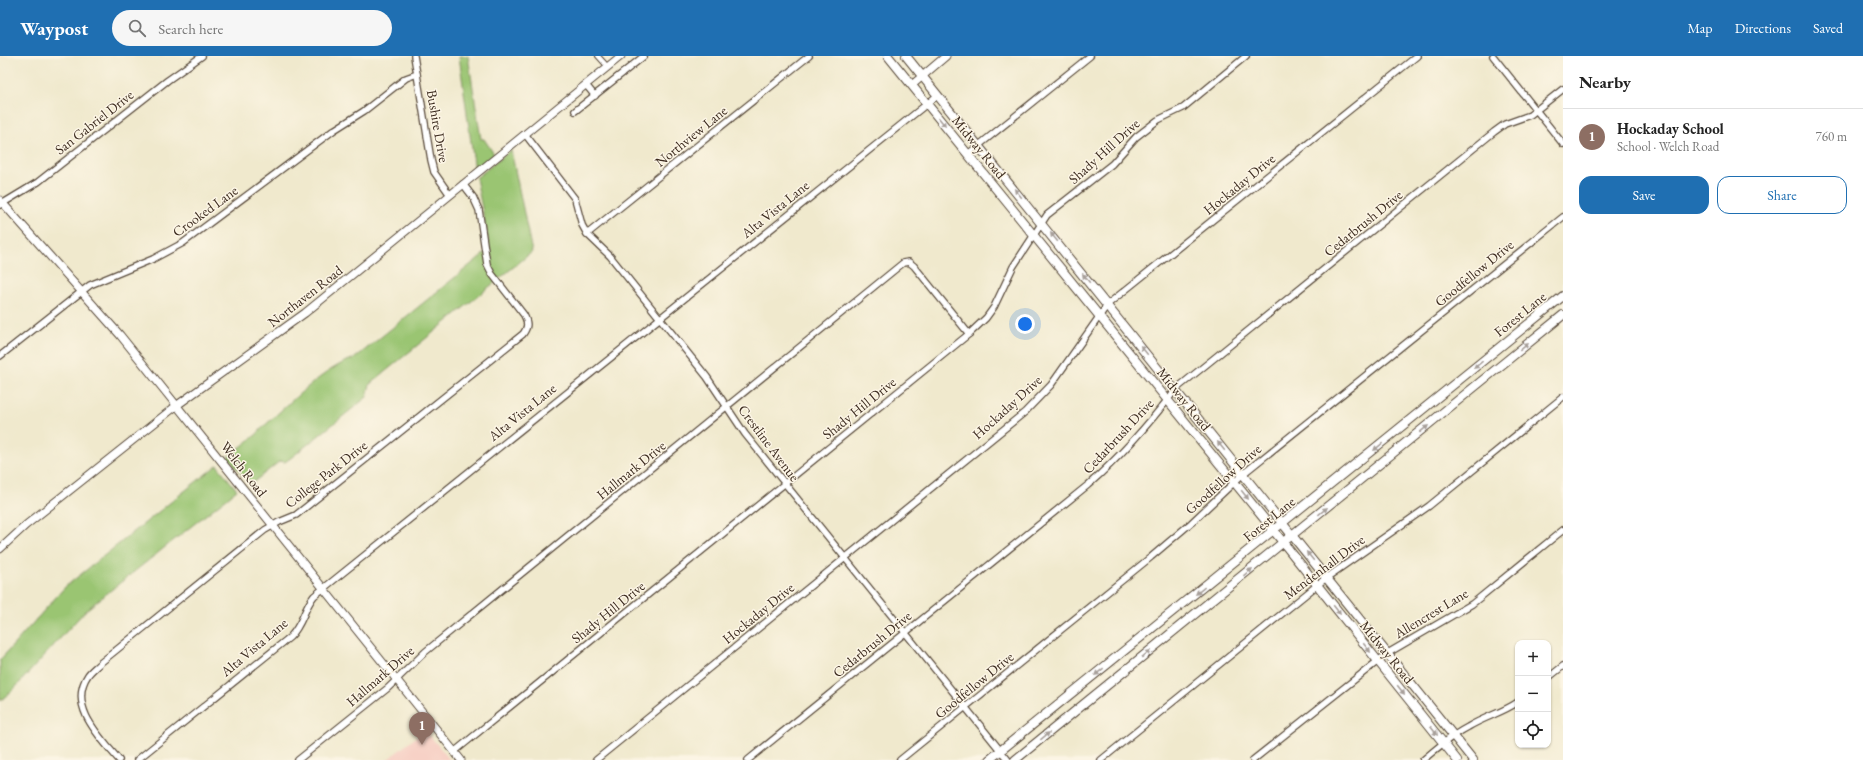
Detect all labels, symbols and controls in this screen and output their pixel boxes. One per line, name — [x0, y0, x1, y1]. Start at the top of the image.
search box — [112, 10, 392, 46]
text: Waypost — [20, 16, 88, 41]
icon: search — [126, 17, 148, 39]
text: Search here — [158, 19, 223, 38]
text: Map — [1687, 19, 1713, 37]
text: Directions — [1735, 19, 1791, 37]
text: Saved — [1813, 19, 1843, 37]
text: Nearby — [1579, 71, 1631, 93]
street label: San Gabriel Drive — [51, 85, 137, 158]
street label: Bushire Drive — [423, 88, 453, 164]
street label: Northview Lane — [651, 101, 731, 171]
street label: Midway Road — [948, 112, 1011, 183]
street label: Shady Hill Drive — [1065, 114, 1144, 188]
one-way arrow — [938, 117, 946, 128]
text: Hockaday School — [1617, 119, 1724, 138]
text: 1 — [1589, 128, 1595, 145]
text: 760 m — [1816, 128, 1847, 145]
text: School · Welch Road — [1617, 138, 1719, 155]
street label: Hockaday Drive — [1199, 149, 1279, 219]
street label: Alta Vista Lane — [737, 176, 813, 243]
button: Save — [1579, 176, 1709, 214]
button: Share — [1717, 176, 1847, 214]
street label: Crooked Lane — [169, 181, 242, 241]
street label: Cedarbrush Drive — [1320, 185, 1407, 260]
one-way arrow — [1013, 187, 1022, 198]
one-way arrow — [1049, 232, 1058, 243]
street label: Goodfellow Drive — [1431, 235, 1518, 310]
street label: Northaven Road — [264, 261, 347, 331]
one-way arrow — [1082, 272, 1091, 283]
street label: Forest Lane — [1490, 287, 1550, 341]
your location — [1015, 314, 1035, 334]
one-way arrow — [1519, 342, 1530, 351]
one-way arrow — [1140, 345, 1149, 355]
one-way arrow — [1473, 360, 1484, 369]
street label: Midway Road — [1153, 364, 1216, 435]
street label: Hockaday Drive — [968, 371, 1046, 443]
street label: Shady Hill Drive — [819, 373, 900, 443]
street label: Alta Vista Lane — [484, 379, 560, 446]
street label: Cedarbrush Drive — [1079, 394, 1158, 477]
street label: Crestline Avenue — [734, 401, 804, 485]
one-way arrow — [1418, 424, 1429, 433]
street label: College Park Drive — [281, 436, 371, 512]
street label: Hallmark Drive — [593, 436, 670, 503]
street label: Welch Road — [217, 438, 272, 501]
street label: Goodfellow Drive — [1181, 440, 1265, 518]
one-way arrow — [1216, 440, 1225, 451]
one-way arrow — [1372, 442, 1383, 451]
one-way arrow — [1240, 490, 1249, 501]
street label: Forest Lane — [1239, 492, 1299, 546]
one-way arrow — [1317, 506, 1328, 515]
street label: Mendenhall Drive — [1280, 530, 1369, 603]
one-way arrow — [1305, 551, 1314, 562]
one-way arrow — [1242, 568, 1253, 577]
street label: Shady Hill Drive — [568, 577, 649, 647]
street label: Hockaday Drive — [718, 578, 798, 648]
street label: Allencrest Lane — [1390, 584, 1472, 643]
one-way arrow — [1194, 586, 1205, 595]
one-way arrow — [1333, 605, 1341, 616]
street label: Cedarbrush Drive — [829, 606, 916, 681]
street label: Alta Vista Lane — [216, 613, 292, 681]
street label: Midway Road — [1356, 617, 1419, 688]
map controls — [1515, 640, 1551, 748]
button: + — [1515, 640, 1551, 676]
street label: Hallmark Drive — [342, 641, 418, 710]
one-way arrow — [1363, 643, 1372, 654]
street label: Goodfellow Drive — [931, 647, 1018, 722]
one-way arrow — [1141, 650, 1152, 658]
one-way arrow — [1093, 668, 1104, 676]
button: − — [1515, 676, 1551, 712]
one-way arrow — [1396, 684, 1405, 695]
pin: 1 — [409, 712, 435, 745]
button: locate — [1515, 712, 1551, 748]
one-way arrow — [1429, 726, 1438, 737]
one-way arrow — [1040, 731, 1051, 740]

